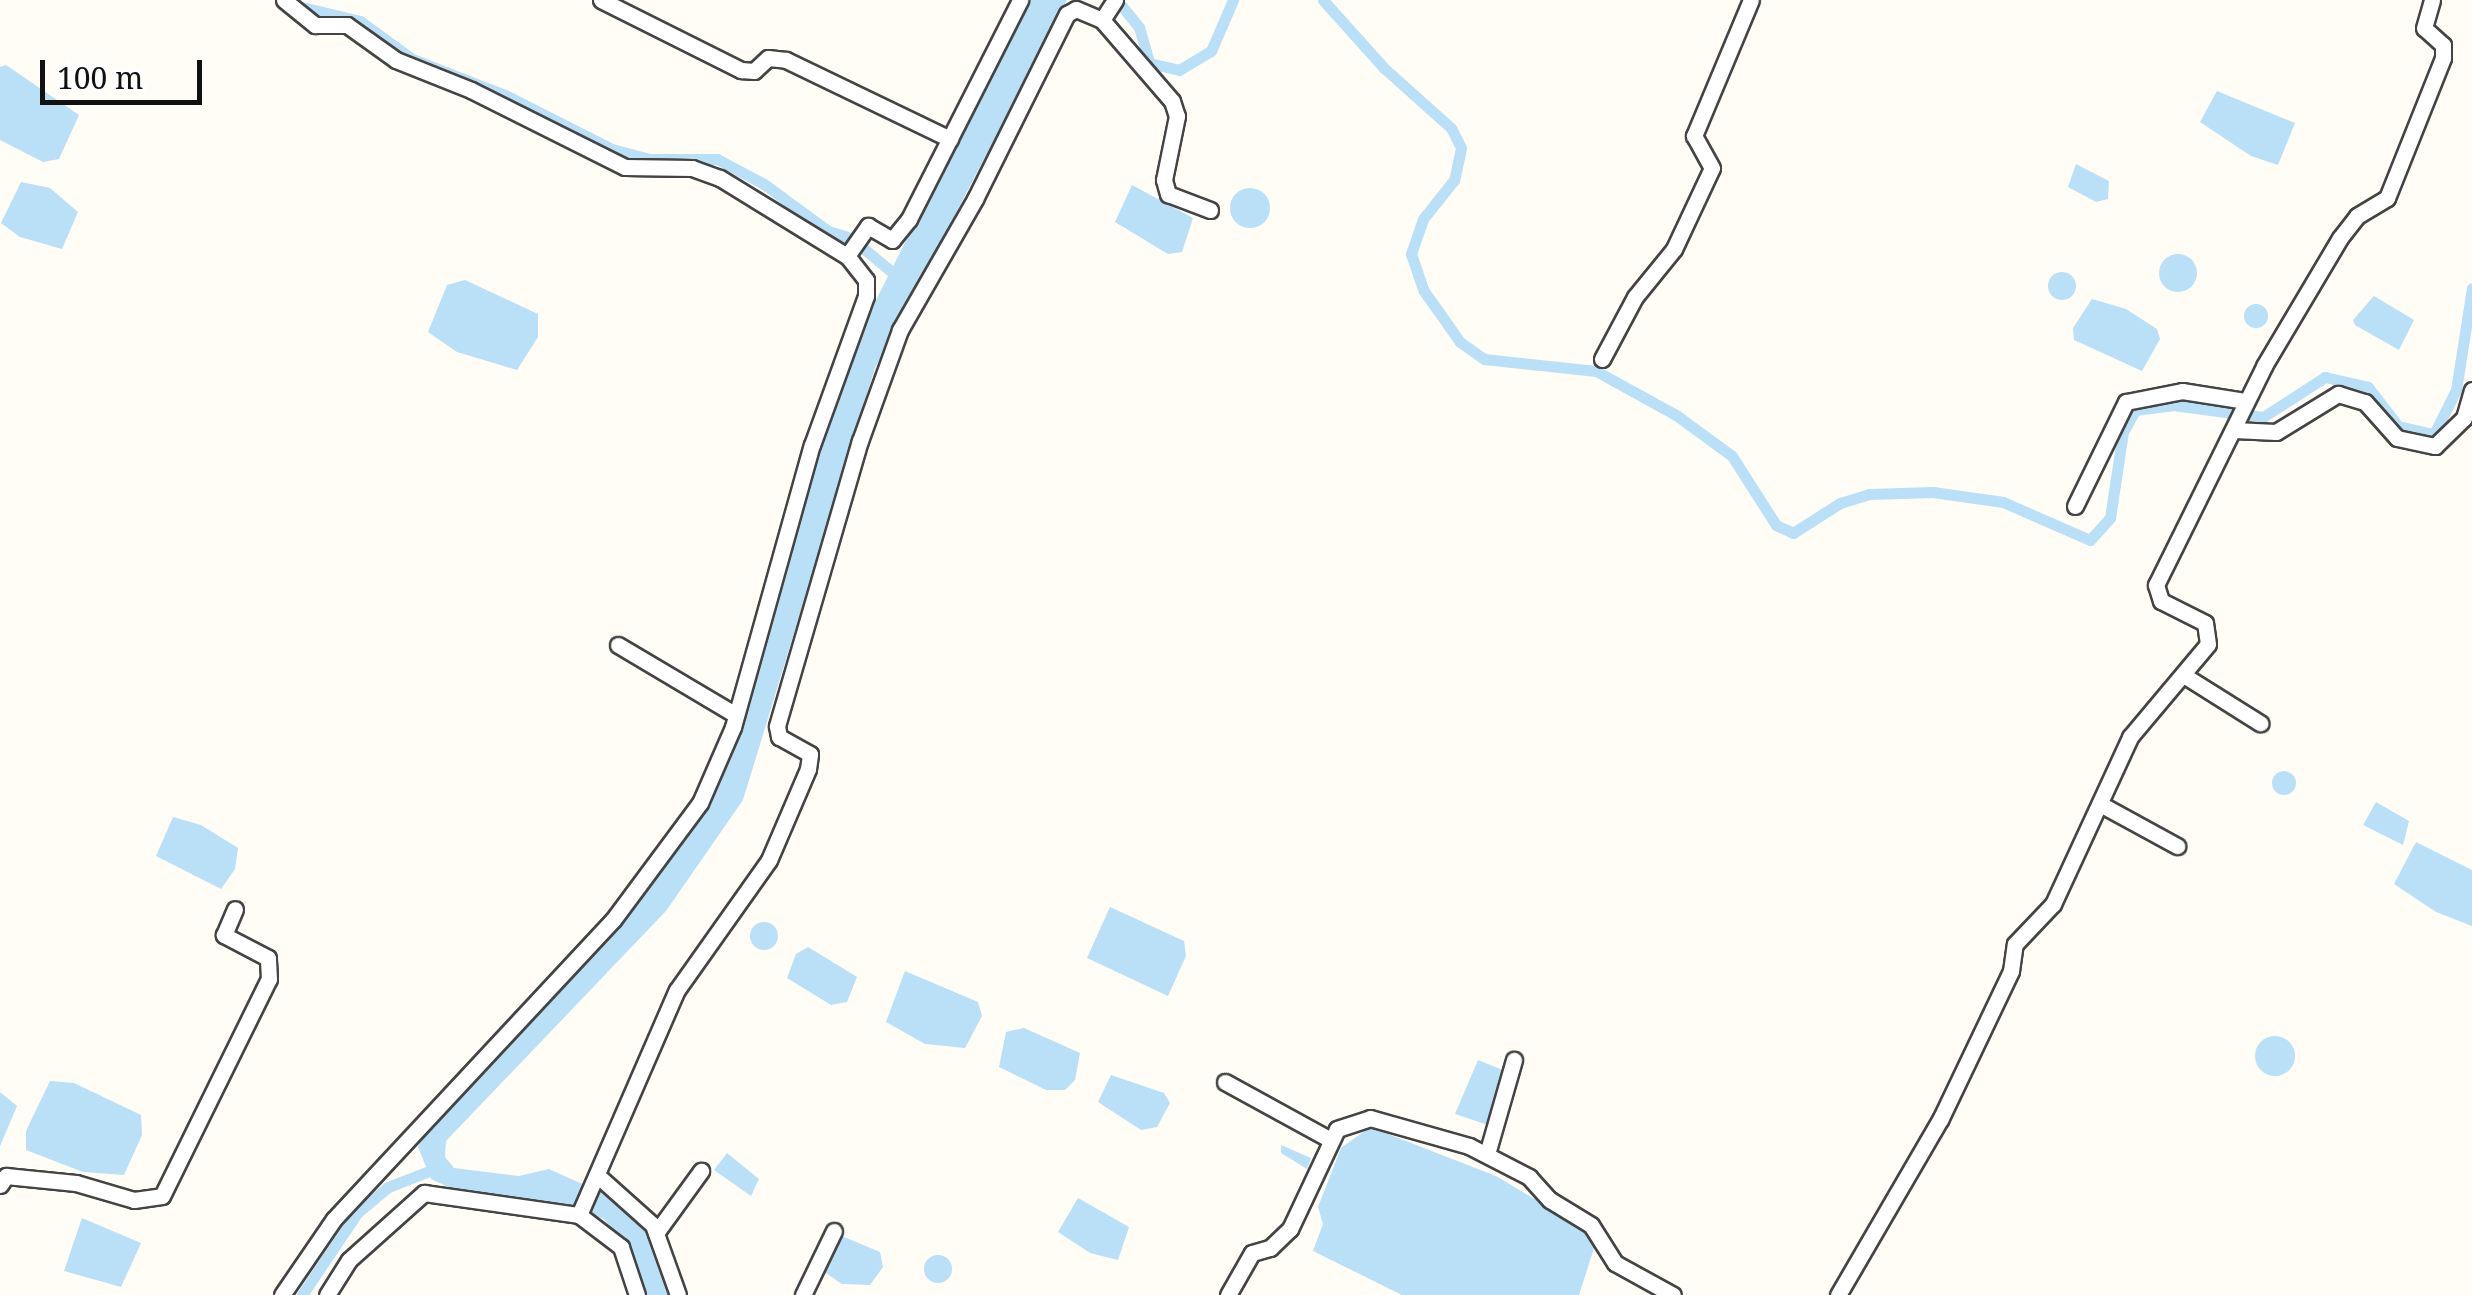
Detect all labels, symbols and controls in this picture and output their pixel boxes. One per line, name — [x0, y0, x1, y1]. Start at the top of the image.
scale bar — [45, 40, 208, 102]
text: 100 m — [57, 57, 143, 98]

